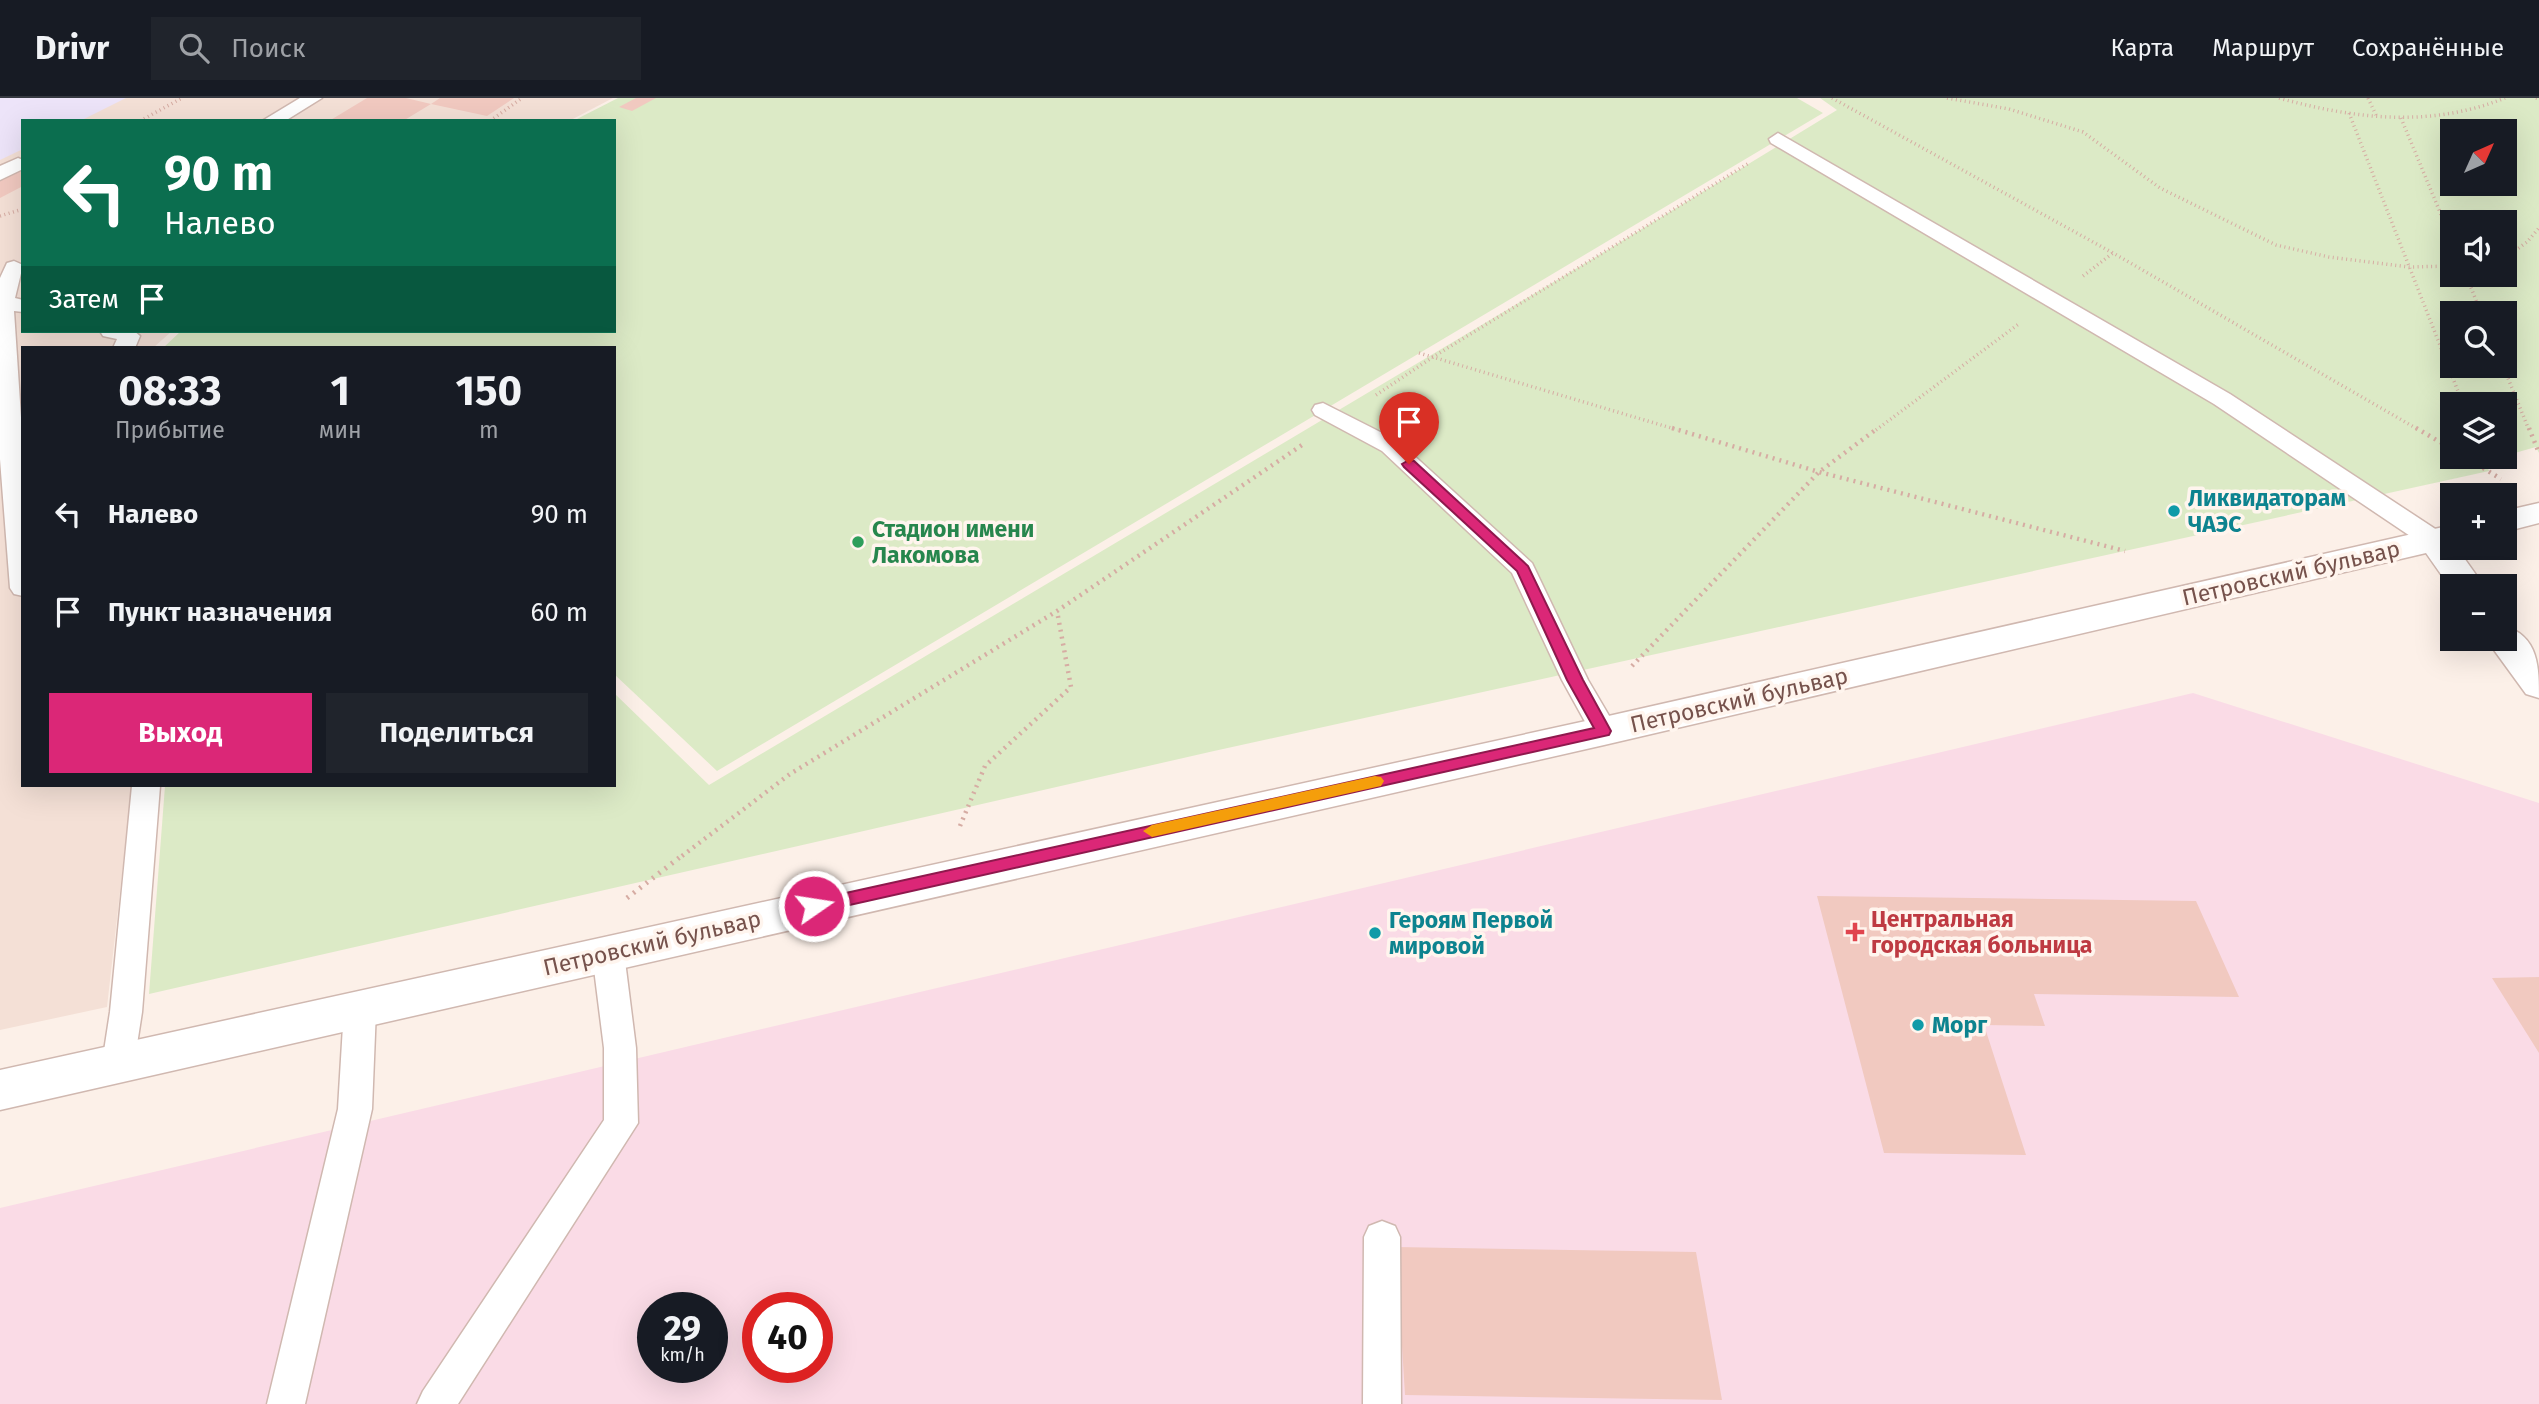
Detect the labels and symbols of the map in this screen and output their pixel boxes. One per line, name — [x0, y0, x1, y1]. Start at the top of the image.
north arrow — [2440, 119, 2516, 196]
pin — [1379, 392, 1439, 464]
place label: Ликвидаторам ЧАЭС — [2188, 484, 2346, 538]
marker: Ликвидаторам ЧАЭС — [2166, 503, 2182, 519]
place label: Стадион имени Лакомова — [872, 515, 1034, 569]
marker: Стадион имени Лакомова — [850, 534, 866, 550]
street label: Петровский бульвар — [2179, 534, 2403, 612]
street label: Петровский бульвар — [1627, 661, 1851, 739]
position arrow — [777, 869, 851, 943]
street label: Петровский бульвар — [540, 904, 764, 982]
place label: Центральная городская больница — [1871, 905, 2092, 959]
place label: Героям Первой мировой — [1389, 906, 1553, 960]
marker: Центральная городская больница — [1845, 922, 1865, 942]
marker: Героям Первой мировой — [1367, 925, 1383, 941]
place label: Морг — [1932, 1011, 1988, 1039]
marker: Морг — [1910, 1017, 1926, 1033]
speed limit sign: 40 — [742, 1292, 833, 1383]

